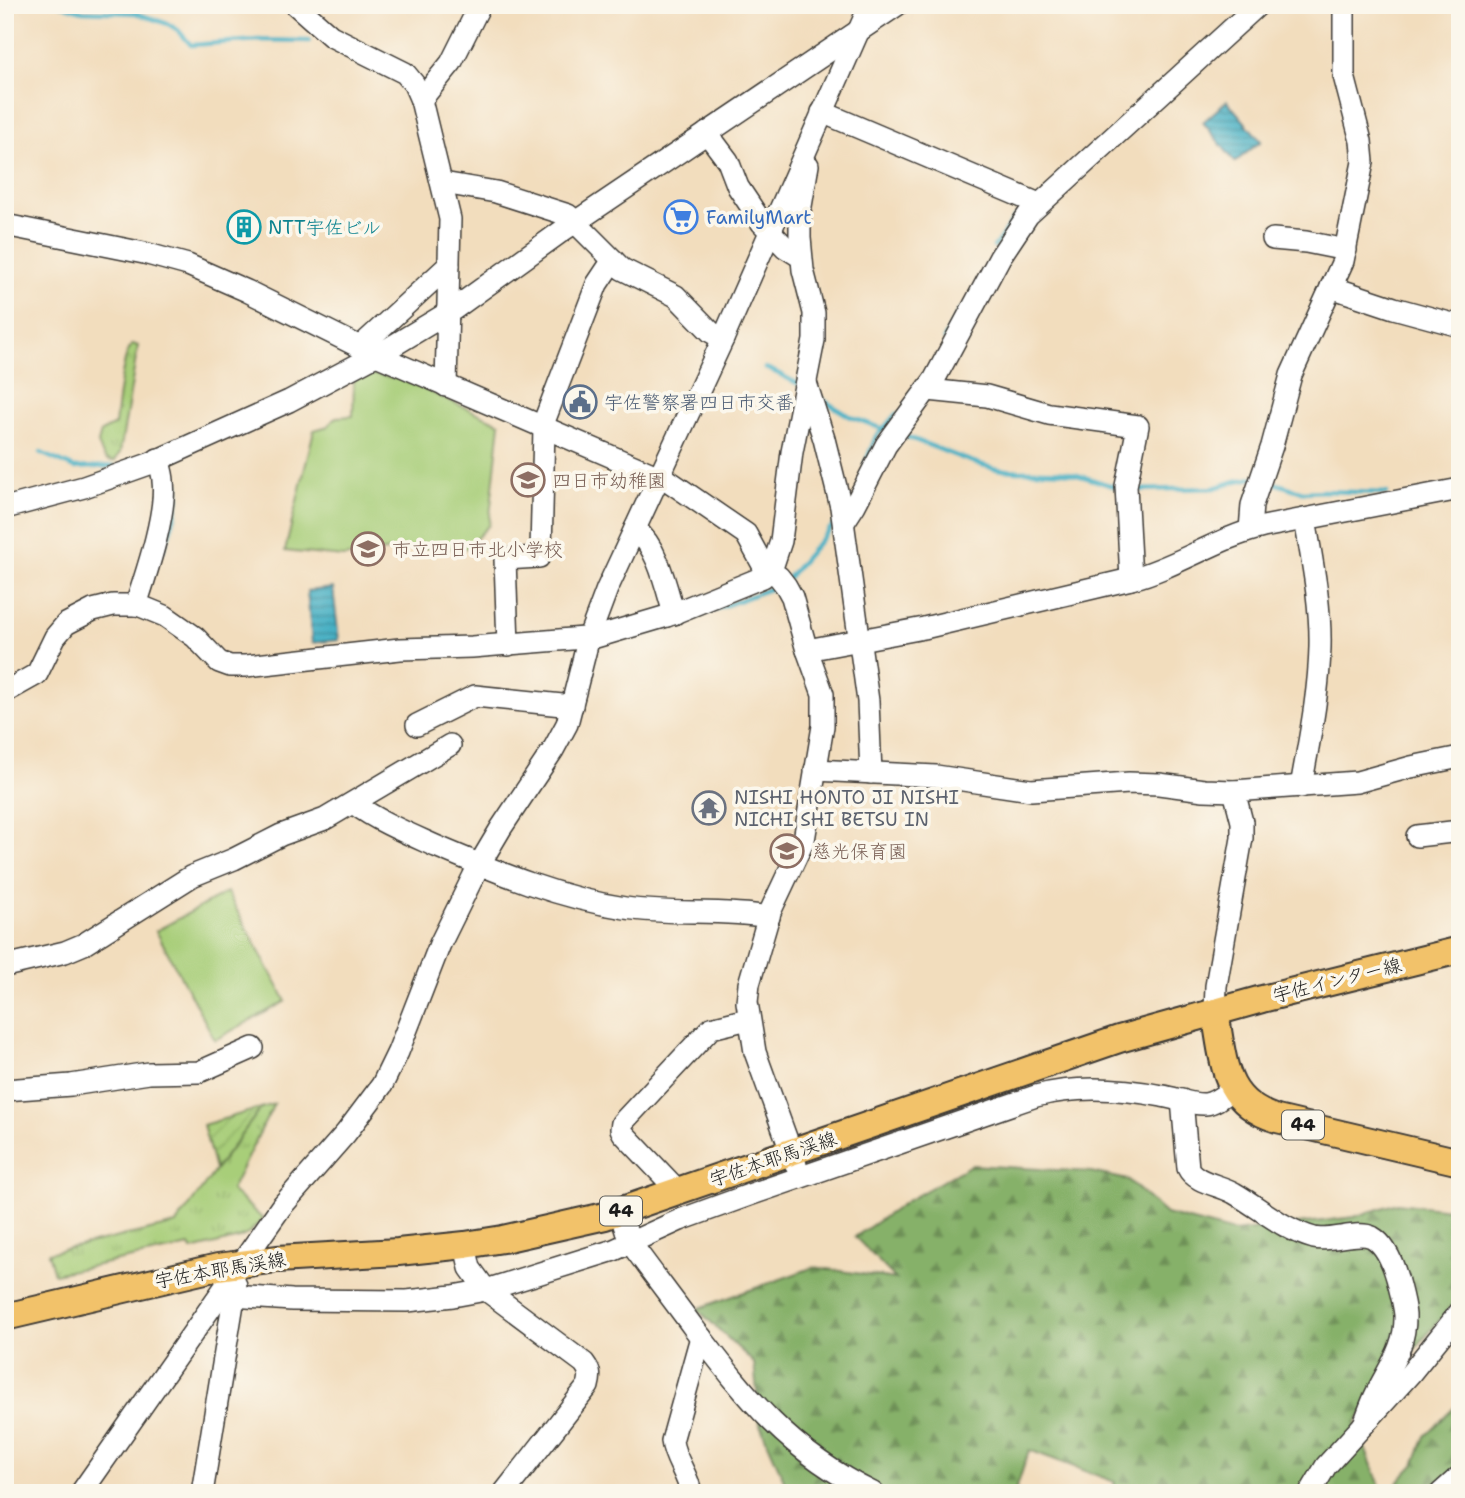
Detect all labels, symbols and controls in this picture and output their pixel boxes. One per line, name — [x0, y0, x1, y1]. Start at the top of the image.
supermarket icon: FamilyMart — [662, 198, 700, 236]
place label: FamilyMart — [706, 205, 812, 230]
building icon: NTT宇佐ビル — [225, 208, 263, 246]
place label: NTT宇佐ビル — [268, 215, 381, 240]
public building icon: 宇佐警察署四日市交番 — [561, 383, 599, 421]
place label: 宇佐警察署四日市交番 — [604, 390, 794, 415]
school or university icon: 四日市幼稚園 — [509, 461, 547, 499]
place label: 四日市幼稚園 — [552, 468, 666, 493]
school or university icon: 市立四日市北小学校 — [349, 530, 387, 568]
place label: 市立四日市北小学校 — [392, 537, 563, 562]
place label: NISHI HONTO JI NISHI NICHI SHI BETSU IN — [734, 785, 959, 832]
temple icon: NISHI HONTO JI NISHI NICHI SHI BETSU IN — [690, 789, 728, 827]
school or university icon: 慈光保育園 — [768, 832, 806, 870]
place label: 慈光保育園 — [812, 839, 907, 864]
street label: 宇佐インター線 — [1270, 952, 1404, 1008]
road number: 44 — [1282, 1110, 1324, 1140]
street label: 宇佐本耶馬渓線 — [706, 1126, 840, 1192]
road number: 44 — [600, 1196, 642, 1226]
street label: 宇佐本耶馬渓線 — [152, 1246, 288, 1294]

